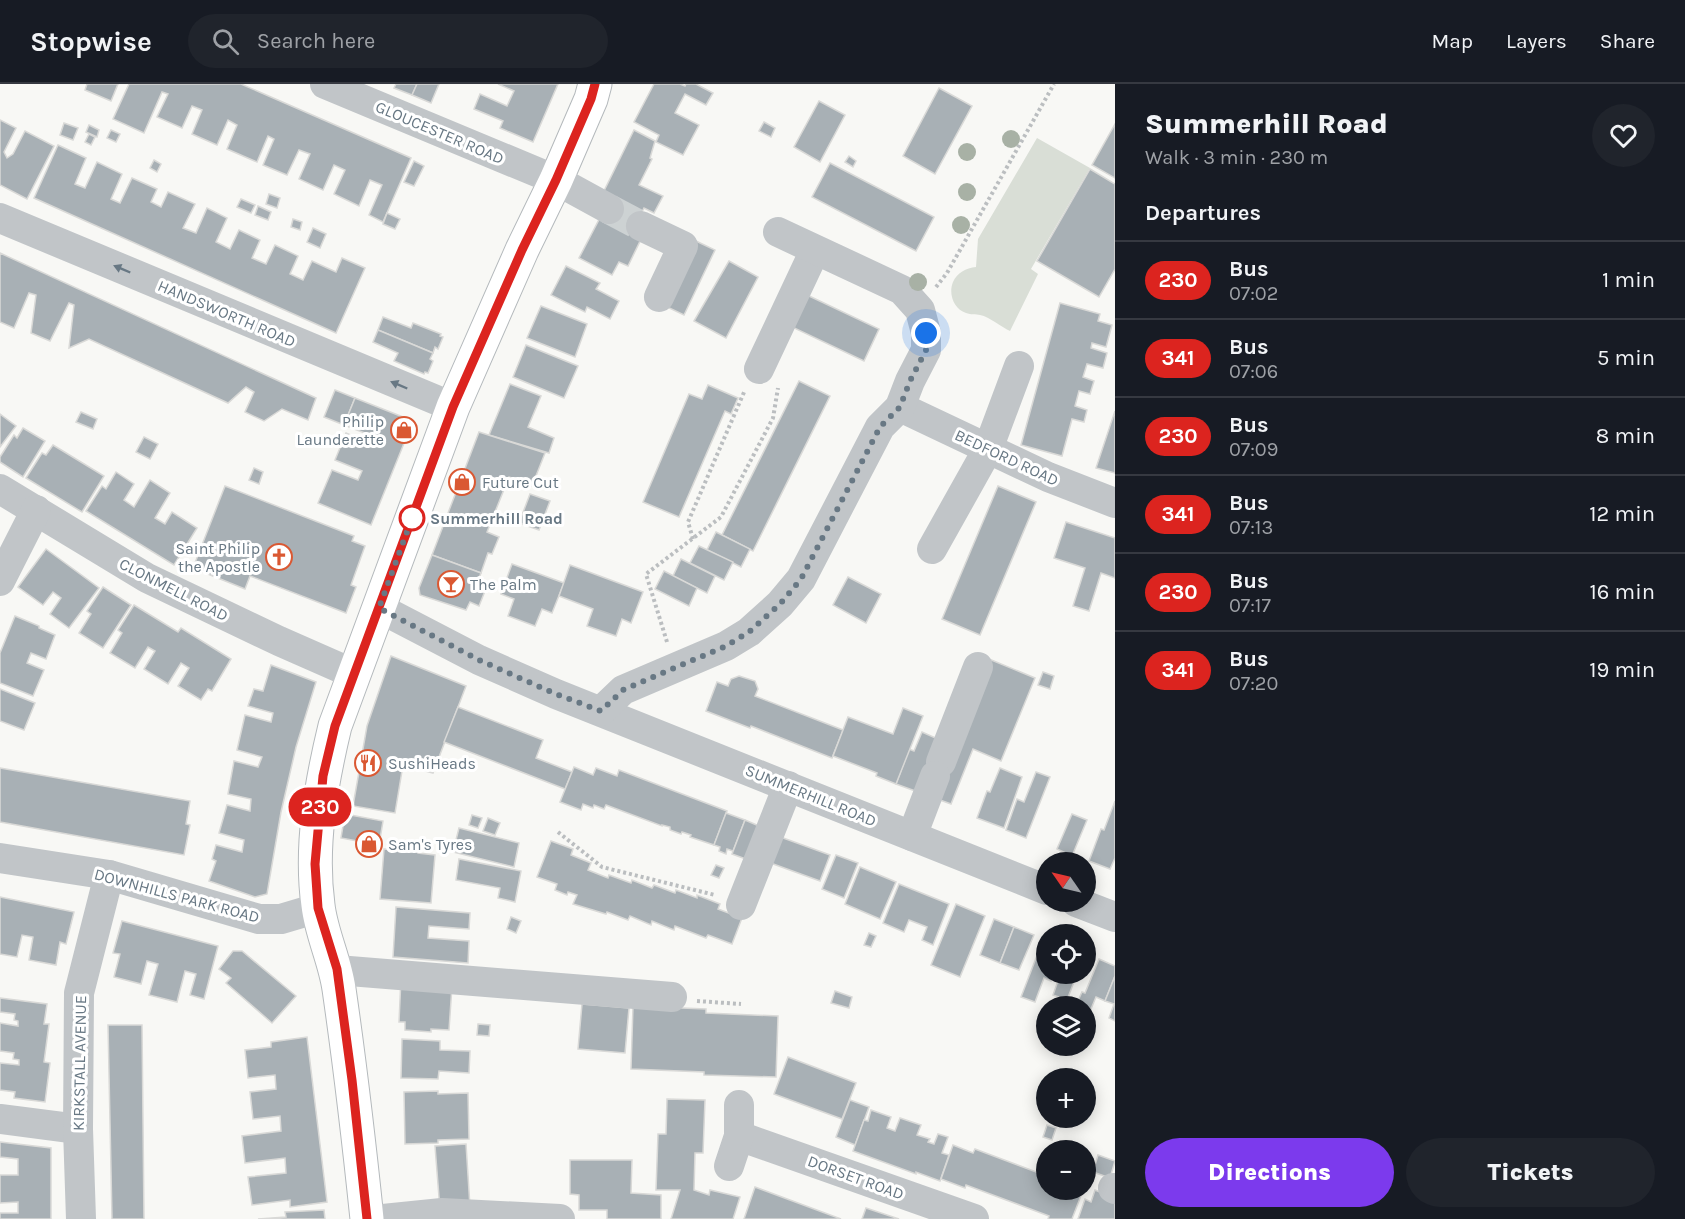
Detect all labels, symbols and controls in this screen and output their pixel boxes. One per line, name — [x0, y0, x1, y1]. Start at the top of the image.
search box — [188, 14, 608, 68]
text: Stopwise — [30, 25, 152, 58]
icon: search — [209, 25, 242, 58]
text: Search here — [257, 28, 375, 54]
text: Map — [1431, 29, 1473, 53]
text: Layers — [1506, 29, 1567, 53]
text: Share — [1600, 29, 1655, 53]
street label: GLOUCESTER ROAD — [373, 97, 507, 168]
button: heart — [1592, 104, 1655, 167]
text: Summerhill Road — [1145, 107, 1388, 140]
text: Walk · 3 min · 230 m — [1145, 146, 1328, 169]
text: Departures — [1145, 200, 1261, 226]
text: Bus — [1229, 256, 1269, 282]
one-way arrow — [113, 264, 131, 274]
text: 1 min — [1602, 267, 1655, 293]
text: 230 — [1158, 268, 1198, 292]
street label: HANDSWORTH ROAD — [155, 276, 299, 351]
text: 07:02 — [1229, 282, 1278, 305]
your location — [911, 318, 941, 348]
text: Bus — [1229, 334, 1269, 360]
text: 5 min — [1597, 345, 1655, 371]
text: 341 — [1161, 346, 1195, 370]
text: 07:06 — [1229, 360, 1278, 383]
one-way arrow — [390, 380, 408, 389]
place label: Philip Launderette — [296, 412, 384, 449]
text: Bus — [1229, 412, 1269, 438]
shop icon: Philip Launderette — [389, 415, 419, 445]
text: 8 min — [1596, 423, 1655, 449]
text: 230 — [1158, 424, 1198, 448]
street label: BEDFORD ROAD — [952, 425, 1062, 490]
text: 07:09 — [1229, 438, 1278, 461]
shop icon: Future Cut — [447, 467, 477, 497]
place label: Future Cut — [482, 473, 559, 492]
text: Bus — [1229, 490, 1269, 516]
text: 12 min — [1589, 501, 1655, 527]
text: 341 — [1161, 502, 1195, 526]
marker: Summerhill Road — [399, 505, 425, 531]
place label: Summerhill Road — [430, 509, 563, 528]
text: 07:13 — [1229, 516, 1273, 539]
place label: Saint Philip the Apostle — [175, 539, 260, 576]
church icon: Saint Philip the Apostle — [264, 542, 294, 572]
street label: CLONMELL ROAD — [116, 554, 231, 625]
text: Bus — [1229, 568, 1269, 594]
bar icon: The Palm — [436, 569, 466, 599]
place label: The Palm — [470, 575, 537, 594]
text: 16 min — [1589, 579, 1655, 605]
text: 230 — [1158, 580, 1198, 604]
text: 07:17 — [1229, 594, 1271, 617]
text: Bus — [1229, 646, 1269, 672]
text: 19 min — [1589, 657, 1655, 683]
text: 341 — [1161, 658, 1195, 682]
text: 07:20 — [1229, 672, 1278, 695]
restaurant icon: SushiHeads — [353, 748, 383, 778]
place label: SushiHeads — [388, 754, 476, 773]
street label: SUMMERHILL ROAD — [742, 760, 879, 830]
line badge: 230 — [286, 788, 354, 826]
text: 230 — [300, 795, 340, 819]
shop icon: Sam's Tyres — [354, 829, 384, 859]
place label: Sam's Tyres — [388, 835, 472, 854]
north arrow — [1036, 852, 1096, 912]
map controls — [1036, 852, 1096, 1200]
street label: DOWNHILLS PARK ROAD — [92, 864, 262, 927]
button: locate — [1036, 924, 1096, 984]
street label: KIRKSTALL AVENUE — [69, 995, 90, 1131]
button: layers — [1036, 996, 1096, 1056]
button: + — [1036, 1068, 1096, 1128]
button: Directions — [1145, 1138, 1394, 1207]
button: Tickets — [1406, 1138, 1655, 1207]
button: − — [1036, 1140, 1096, 1200]
street label: DORSET ROAD — [805, 1151, 907, 1204]

